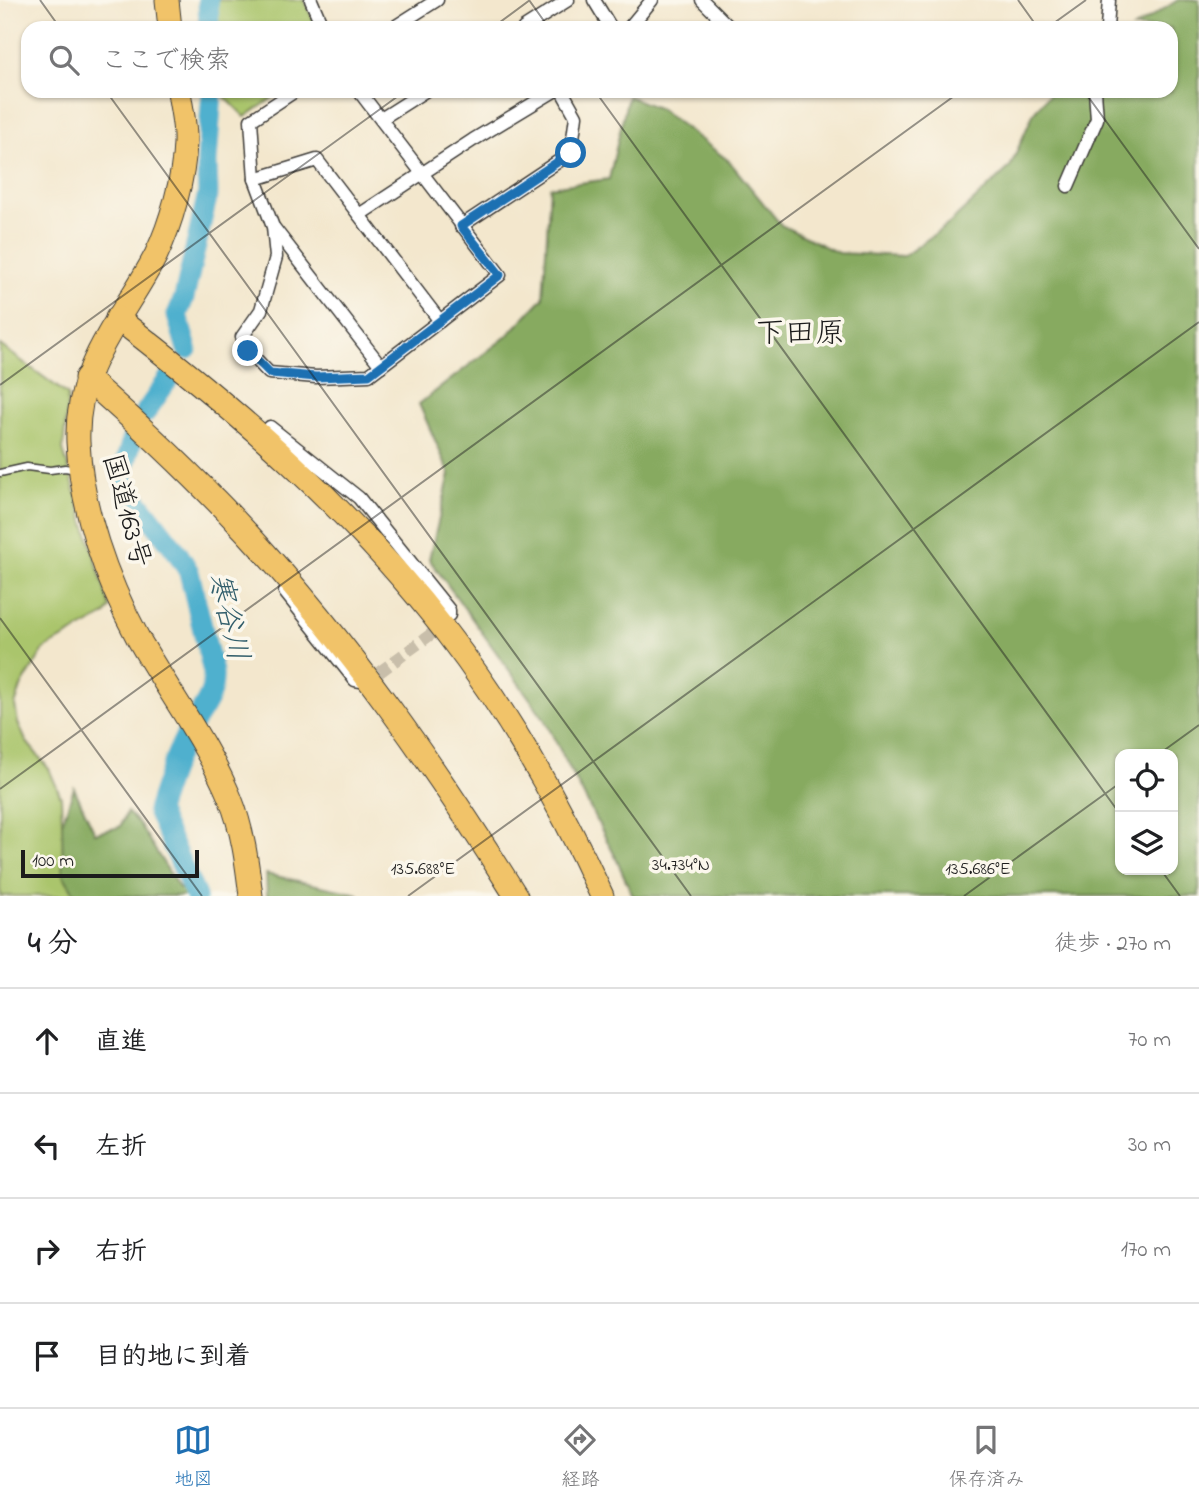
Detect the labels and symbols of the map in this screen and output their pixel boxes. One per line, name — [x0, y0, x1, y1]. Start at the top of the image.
route start — [555, 137, 586, 168]
district label: 下田原 — [755, 313, 845, 357]
route end — [232, 335, 263, 366]
street label: 国道163号 — [90, 449, 160, 573]
water label: 寒谷川 — [195, 568, 259, 666]
scale bar — [21, 847, 200, 879]
text: 34.734°N — [652, 853, 710, 879]
text: 135.688°E — [391, 857, 455, 883]
text: 135.686°E — [945, 857, 1011, 883]

